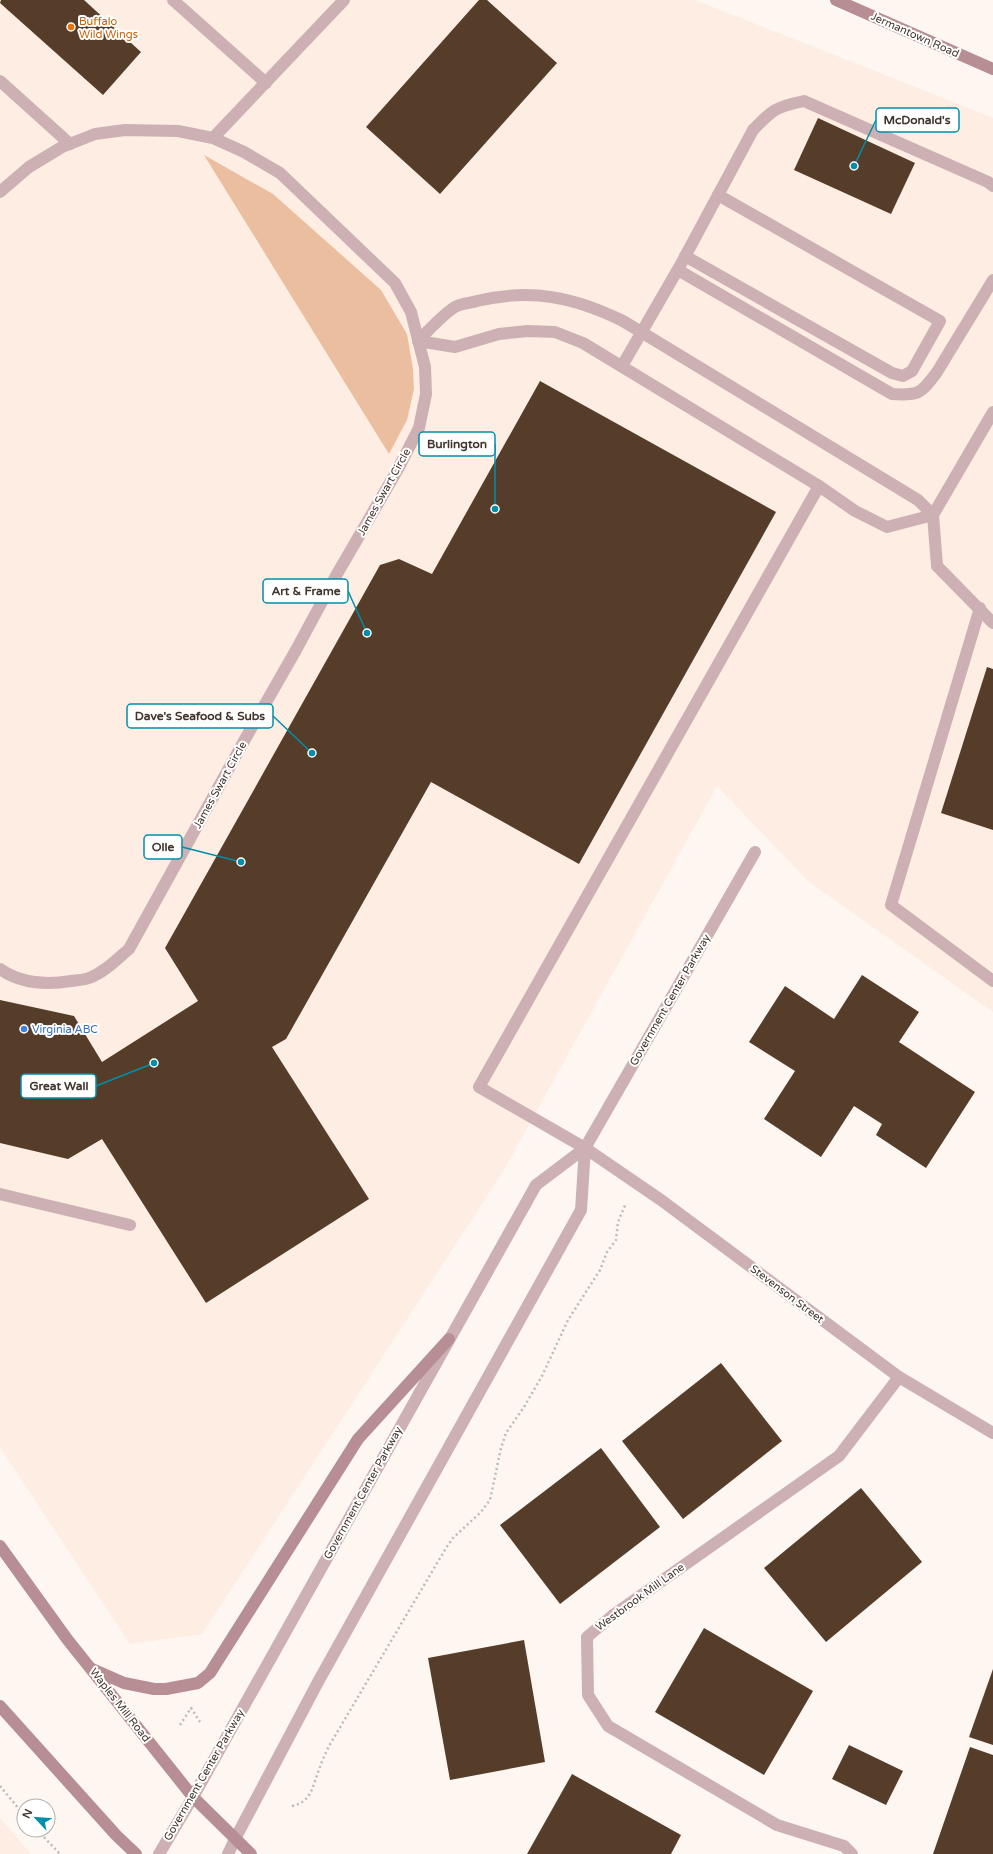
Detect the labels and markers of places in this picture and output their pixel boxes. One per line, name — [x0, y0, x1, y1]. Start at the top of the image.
place label: Buffalo Wild Wings — [79, 15, 138, 41]
marker: Buffalo Wild Wings — [66, 22, 76, 32]
callout: McDonald's — [876, 108, 959, 132]
callout: Burlington — [419, 432, 495, 456]
callout: Art & Frame — [263, 579, 348, 603]
callout: Dave's Seafood & Subs — [127, 704, 273, 728]
callout: Olle — [144, 835, 182, 859]
place label: Virginia ABC — [32, 1023, 98, 1036]
marker: Virginia ABC — [19, 1024, 29, 1034]
callout: Great Wall — [21, 1074, 96, 1098]

